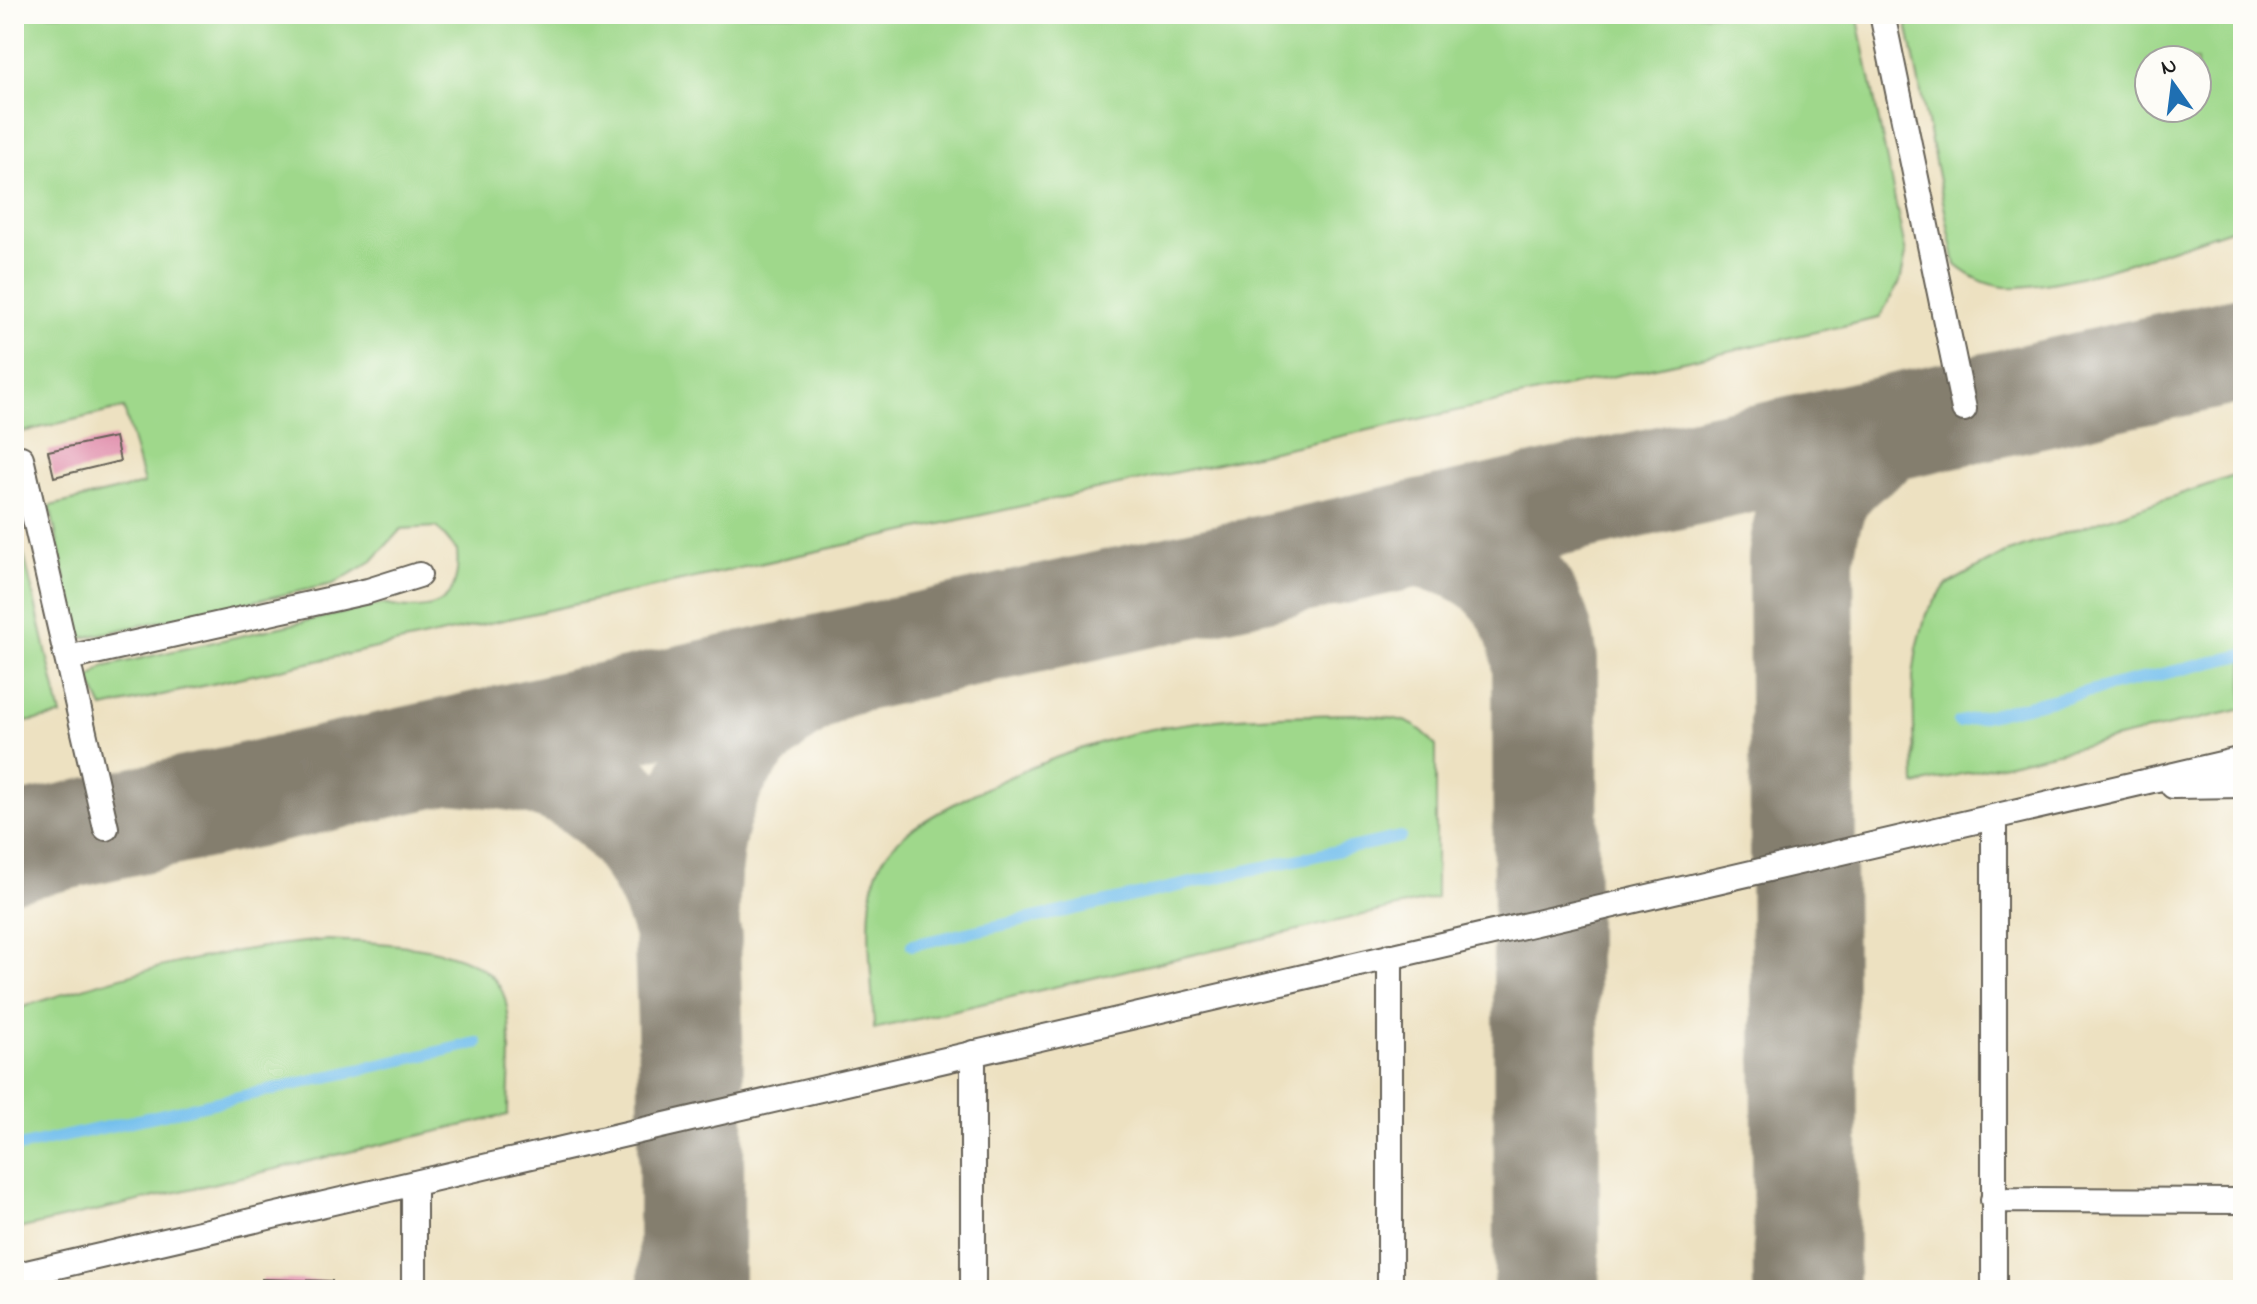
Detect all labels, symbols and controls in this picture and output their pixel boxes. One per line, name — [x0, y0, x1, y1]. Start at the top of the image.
north arrow — [2133, 44, 2213, 124]
text: N — [2158, 50, 2180, 85]

